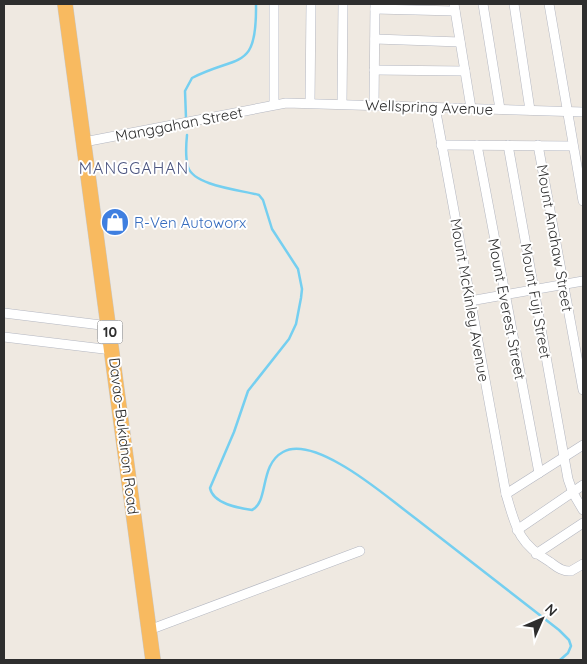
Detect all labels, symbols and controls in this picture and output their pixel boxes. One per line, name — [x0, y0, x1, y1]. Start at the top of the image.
street label: Wellspring Avenue — [365, 95, 493, 119]
street label: Manggahan Street — [114, 102, 244, 146]
district label: MANGGAHAN — [79, 158, 189, 178]
street label: Mount Anahaw Street — [533, 163, 577, 313]
shop icon: R-Ven Autoworx — [100, 207, 130, 237]
place label: R-Ven Autoworx — [134, 213, 246, 232]
street label: Mount McKinley Avenue — [446, 217, 494, 383]
street label: Mount Everest Street — [484, 237, 530, 381]
street label: Mount Fuji Street — [516, 242, 556, 360]
road number: 10 — [98, 321, 122, 344]
street label: Davao-Bukidnon Road — [105, 356, 143, 516]
north arrow — [517, 594, 567, 644]
text: N — [541, 600, 561, 620]

